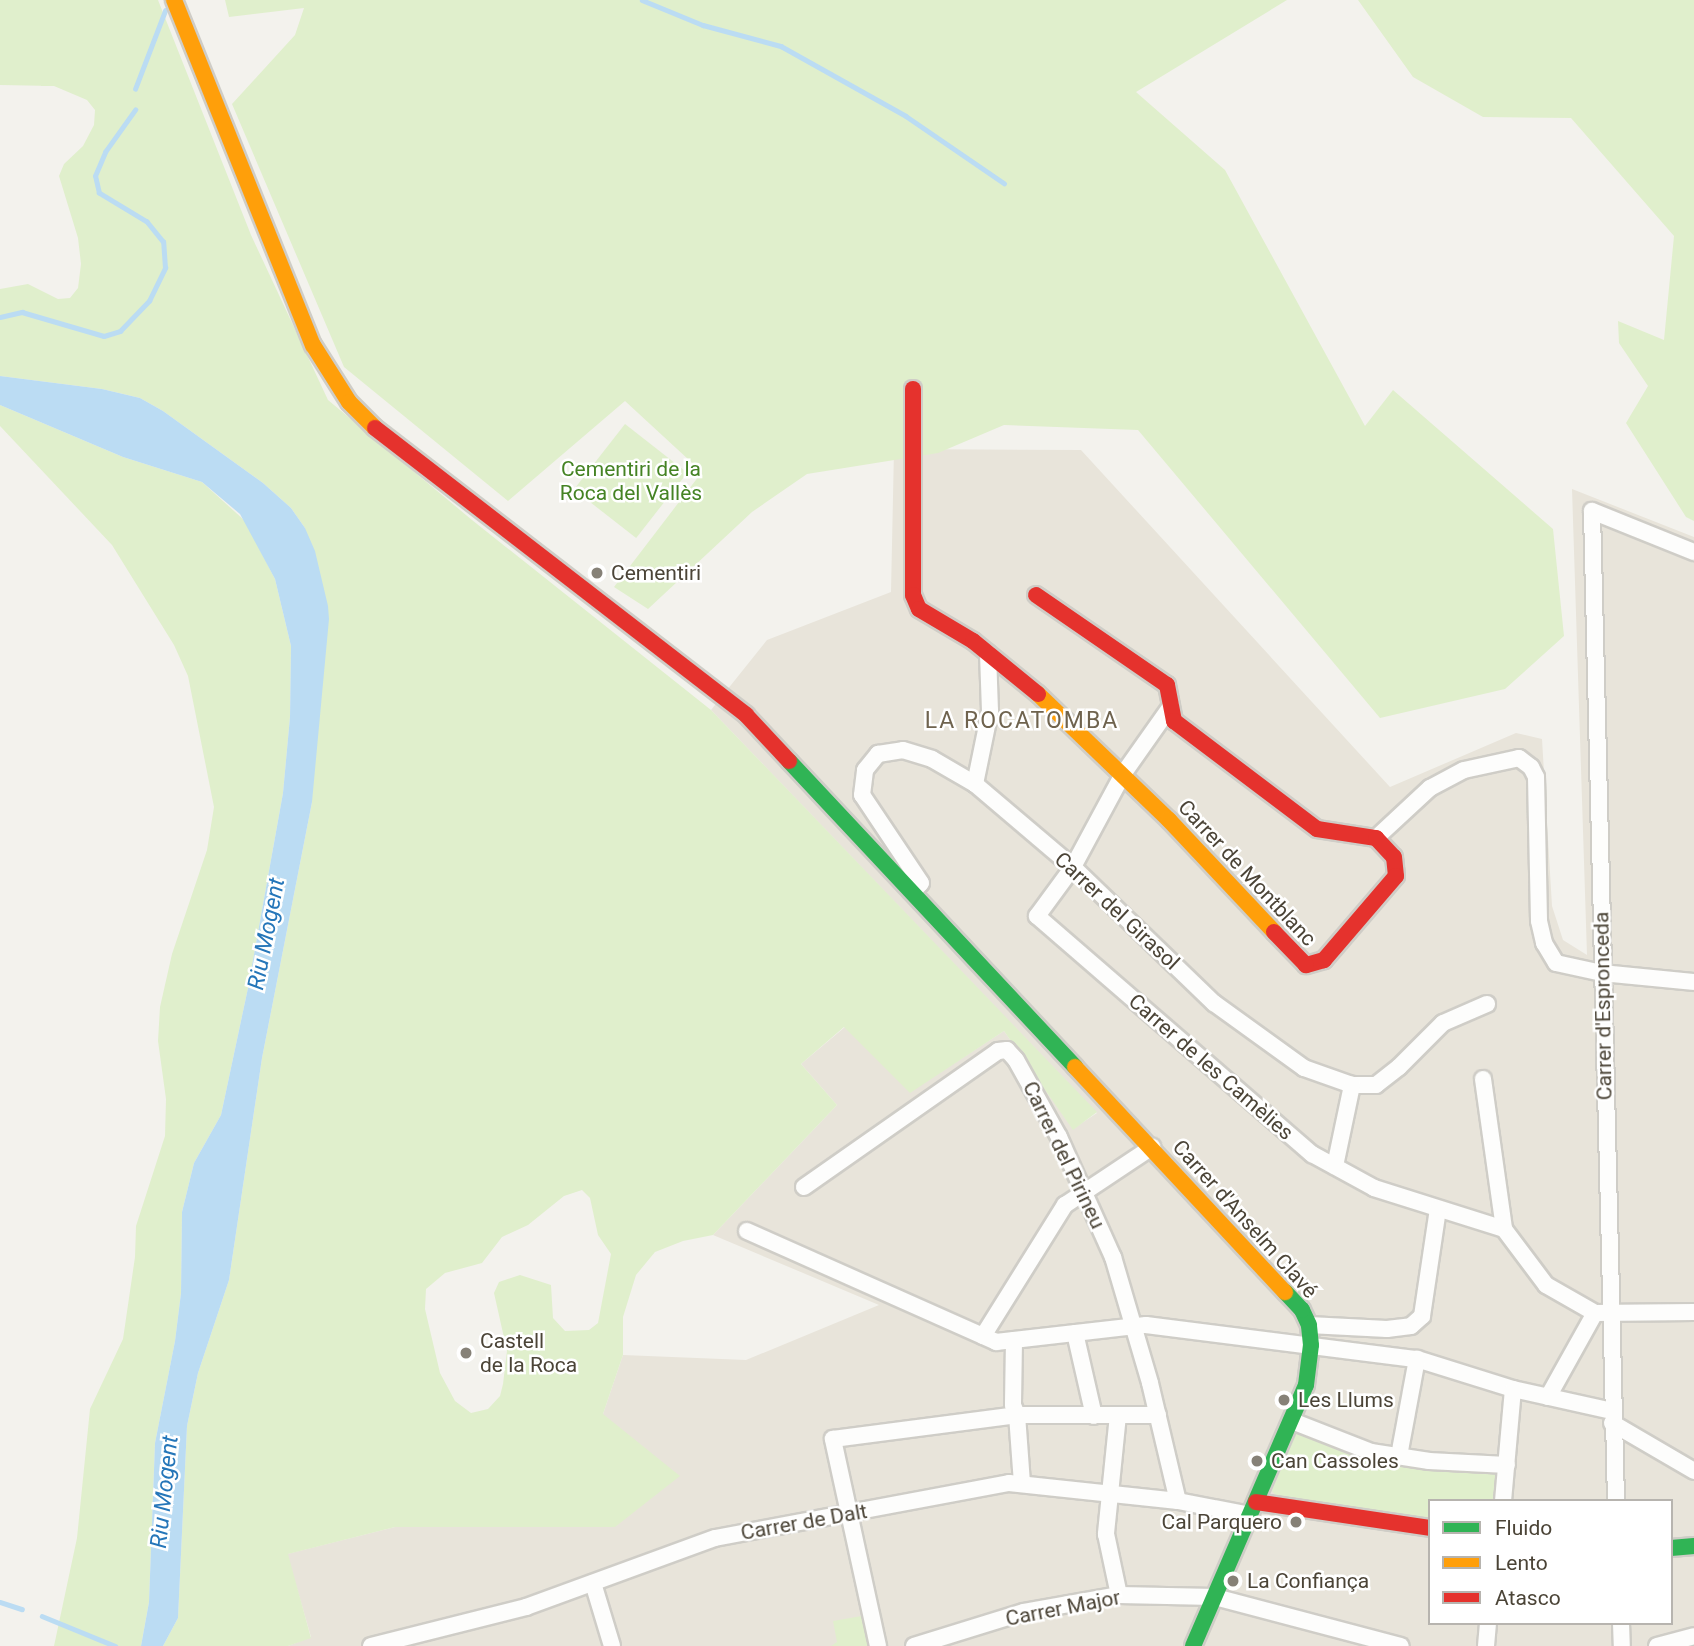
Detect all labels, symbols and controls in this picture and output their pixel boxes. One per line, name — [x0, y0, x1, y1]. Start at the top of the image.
park label: Cementiri de la Roca del Vallès — [560, 456, 702, 506]
place label: Cementiri — [611, 560, 701, 586]
marker: Cementiri — [589, 565, 605, 581]
district label: LA ROCATOMBA — [926, 707, 1118, 735]
street label: Carrer de Montblanc — [1173, 795, 1321, 951]
street label: Carrer del Girasol — [1049, 847, 1185, 975]
water label: Riu Mogent — [243, 876, 291, 992]
street label: Carrer d'Espronceda — [1589, 912, 1617, 1100]
street label: Carrer de les Camèlies — [1124, 989, 1298, 1145]
street label: Carrer del Pirineu — [1017, 1077, 1111, 1233]
street label: Carrer d'Anselm Clavé — [1167, 1135, 1323, 1303]
place label: Castell de la Roca — [480, 1328, 577, 1378]
marker: Castell de la Roca — [458, 1345, 474, 1361]
place label: Les Llums — [1298, 1387, 1394, 1413]
marker: Les Llums — [1276, 1392, 1292, 1408]
water label: Riu Mogent — [145, 1434, 185, 1550]
place label: Can Cassoles — [1271, 1448, 1399, 1474]
marker: Can Cassoles — [1249, 1453, 1265, 1469]
street label: Carrer de Dalt — [739, 1498, 869, 1546]
legend — [1428, 1499, 1673, 1625]
place label: Cal Parquero — [1162, 1509, 1282, 1535]
marker: Cal Parquero — [1288, 1514, 1304, 1530]
text: Fluido — [1495, 1516, 1552, 1540]
text: Lento — [1495, 1551, 1548, 1575]
place label: La Confiança — [1247, 1568, 1369, 1594]
marker: La Confiança — [1225, 1573, 1241, 1589]
street label: Carrer Major — [1003, 1585, 1123, 1631]
text: Atasco — [1495, 1586, 1561, 1610]

